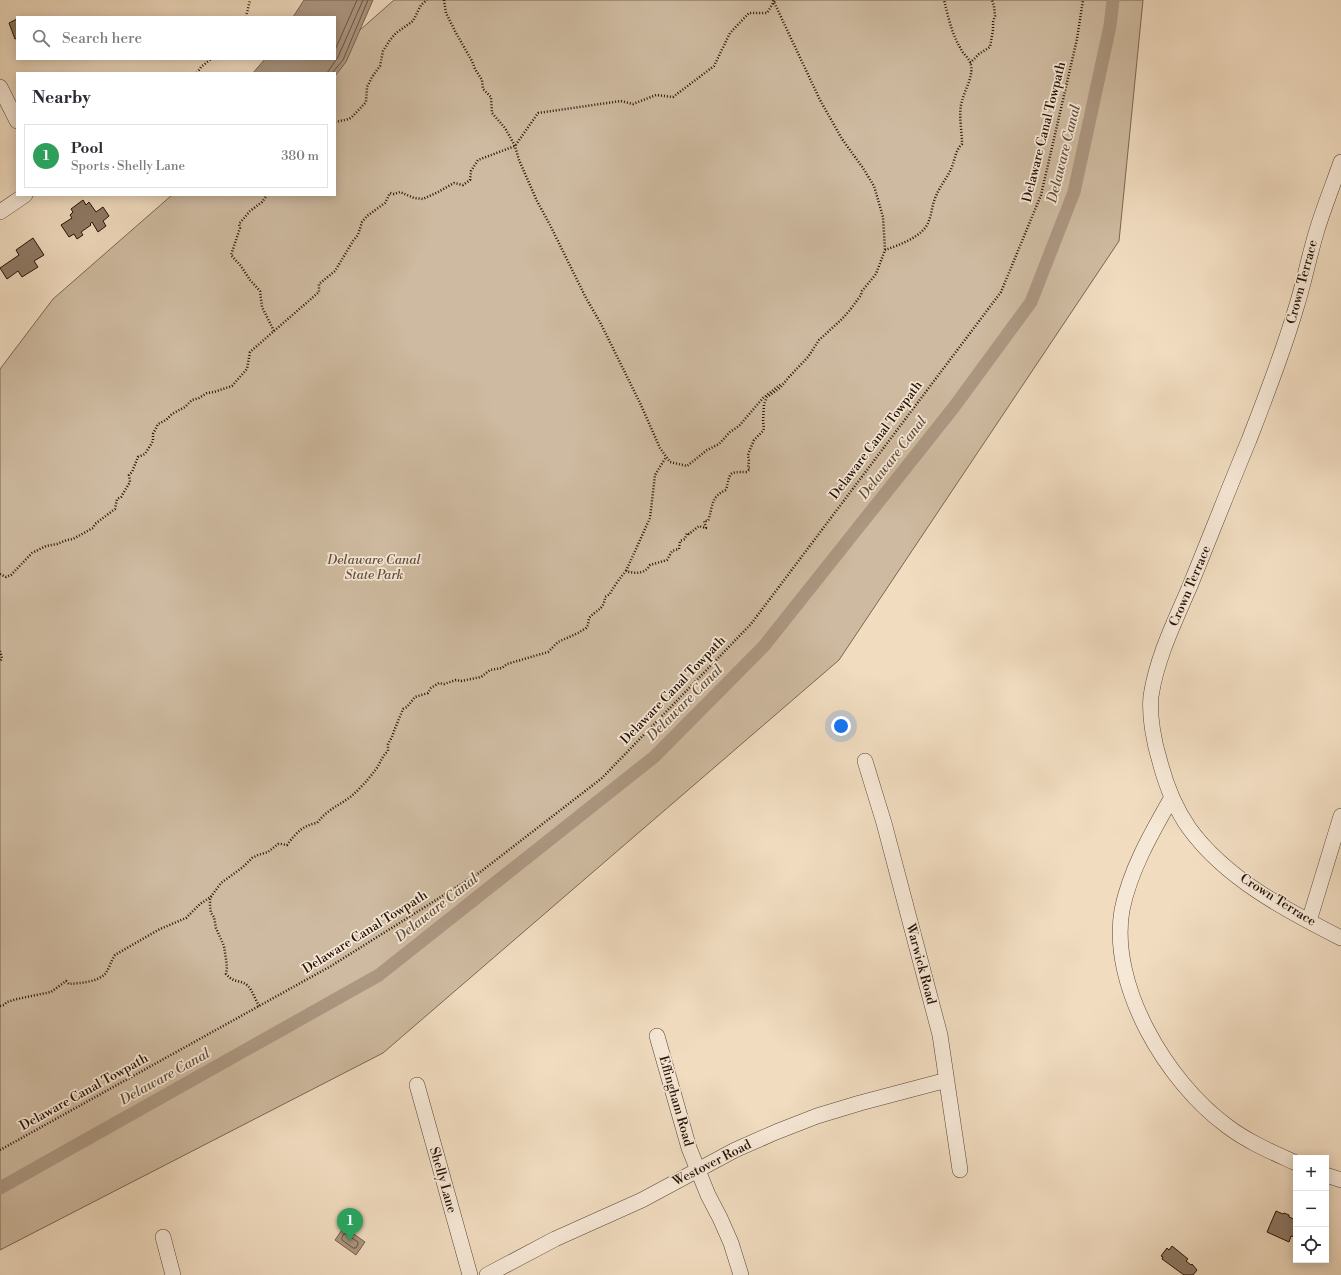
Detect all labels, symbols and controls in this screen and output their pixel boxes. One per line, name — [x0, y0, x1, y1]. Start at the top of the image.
search box — [16, 16, 336, 60]
icon: search — [30, 27, 52, 49]
text: Search here — [62, 29, 142, 48]
street label: Delaware Canal Towpath — [1019, 60, 1069, 204]
text: Nearby — [32, 87, 91, 109]
water label: Delaware Canal — [1044, 103, 1084, 205]
text: Pool — [71, 139, 103, 158]
text: 1 — [43, 148, 49, 164]
text: 380 m — [281, 148, 319, 164]
text: Sports · Shelly Lane — [71, 158, 185, 174]
street label: Crown Terrace — [1283, 238, 1321, 326]
street label: Delaware Canal Towpath — [826, 378, 926, 502]
water label: Delaware Canal — [855, 413, 931, 503]
street label: Crown Terrace — [1166, 543, 1214, 629]
park label: Delaware Canal State Park — [326, 552, 422, 583]
street label: Delaware Canal Towpath — [617, 633, 729, 747]
water label: Delaware Canal — [643, 661, 727, 745]
your location — [831, 716, 851, 736]
water label: Delaware Canal — [391, 870, 483, 947]
street label: Crown Terrace — [1237, 870, 1319, 930]
street label: Delaware Canal Towpath — [300, 887, 431, 977]
street label: Warwick Road — [902, 921, 940, 1007]
water label: Delaware Canal — [116, 1045, 214, 1110]
street label: Delaware Canal Towpath — [17, 1050, 151, 1134]
street label: Effingham Road — [655, 1054, 697, 1149]
street label: Westover Road — [669, 1136, 755, 1190]
street label: Shelly Lane — [426, 1145, 460, 1215]
map controls — [1293, 1155, 1329, 1263]
button: + — [1293, 1155, 1329, 1191]
button: − — [1293, 1191, 1329, 1227]
pin: 1 — [337, 1208, 363, 1241]
button: locate — [1293, 1227, 1329, 1263]

